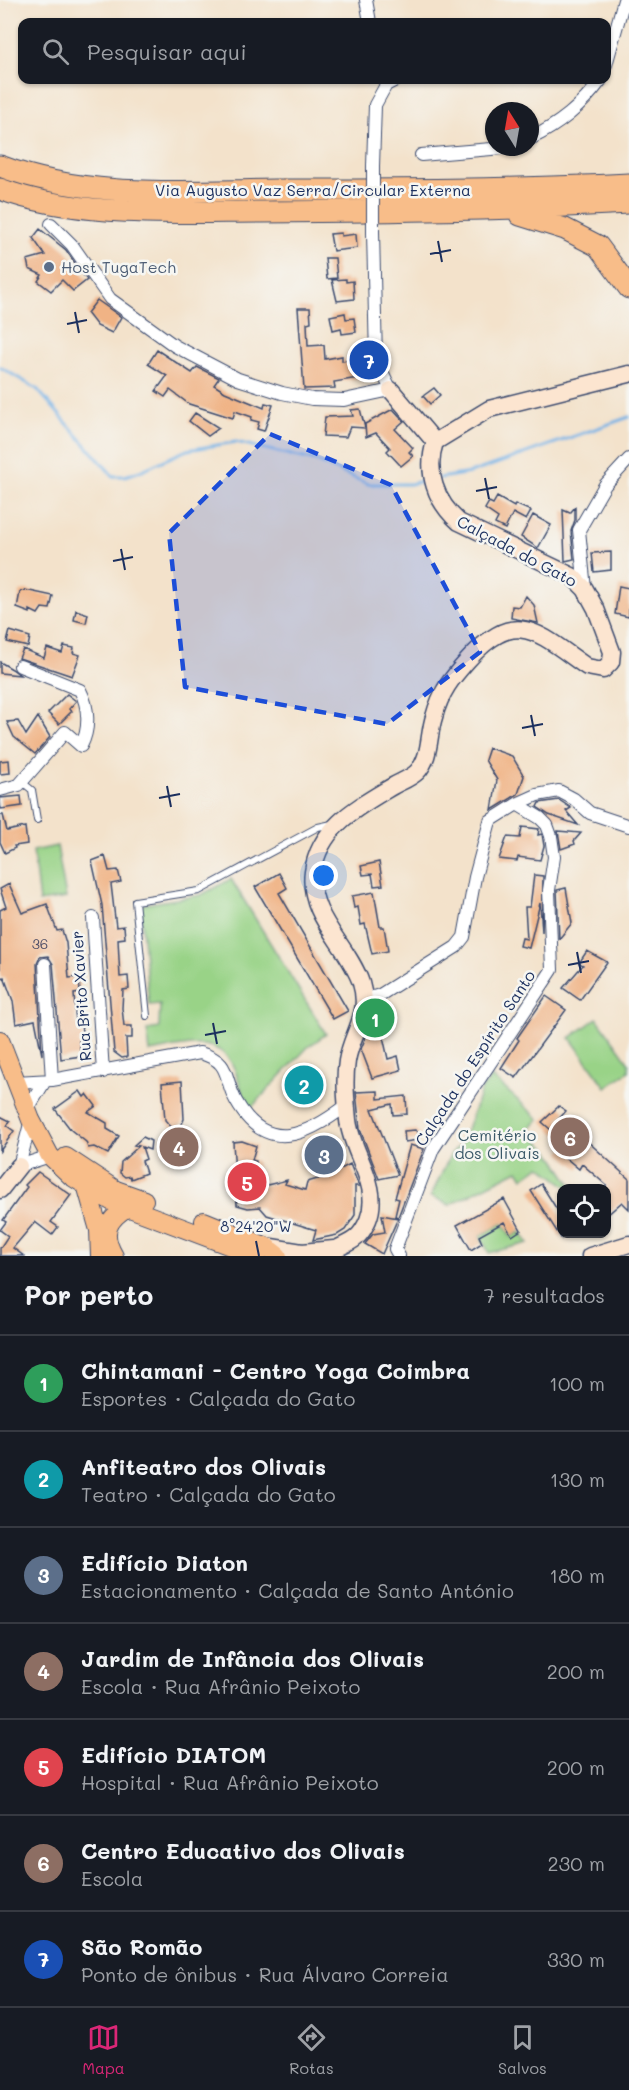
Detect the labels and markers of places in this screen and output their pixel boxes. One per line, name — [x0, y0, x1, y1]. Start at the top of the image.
place label: Host TugaTech — [61, 256, 176, 277]
marker: Host TugaTech — [42, 260, 56, 274]
pin: 7 — [350, 338, 388, 382]
pin: 1 — [356, 996, 394, 1040]
pin: 2 — [284, 1062, 324, 1108]
pin: 6 — [550, 1114, 590, 1160]
pin: 4 — [160, 1124, 198, 1170]
pin: 3 — [304, 1132, 344, 1178]
pin: 5 — [228, 1160, 266, 1204]

